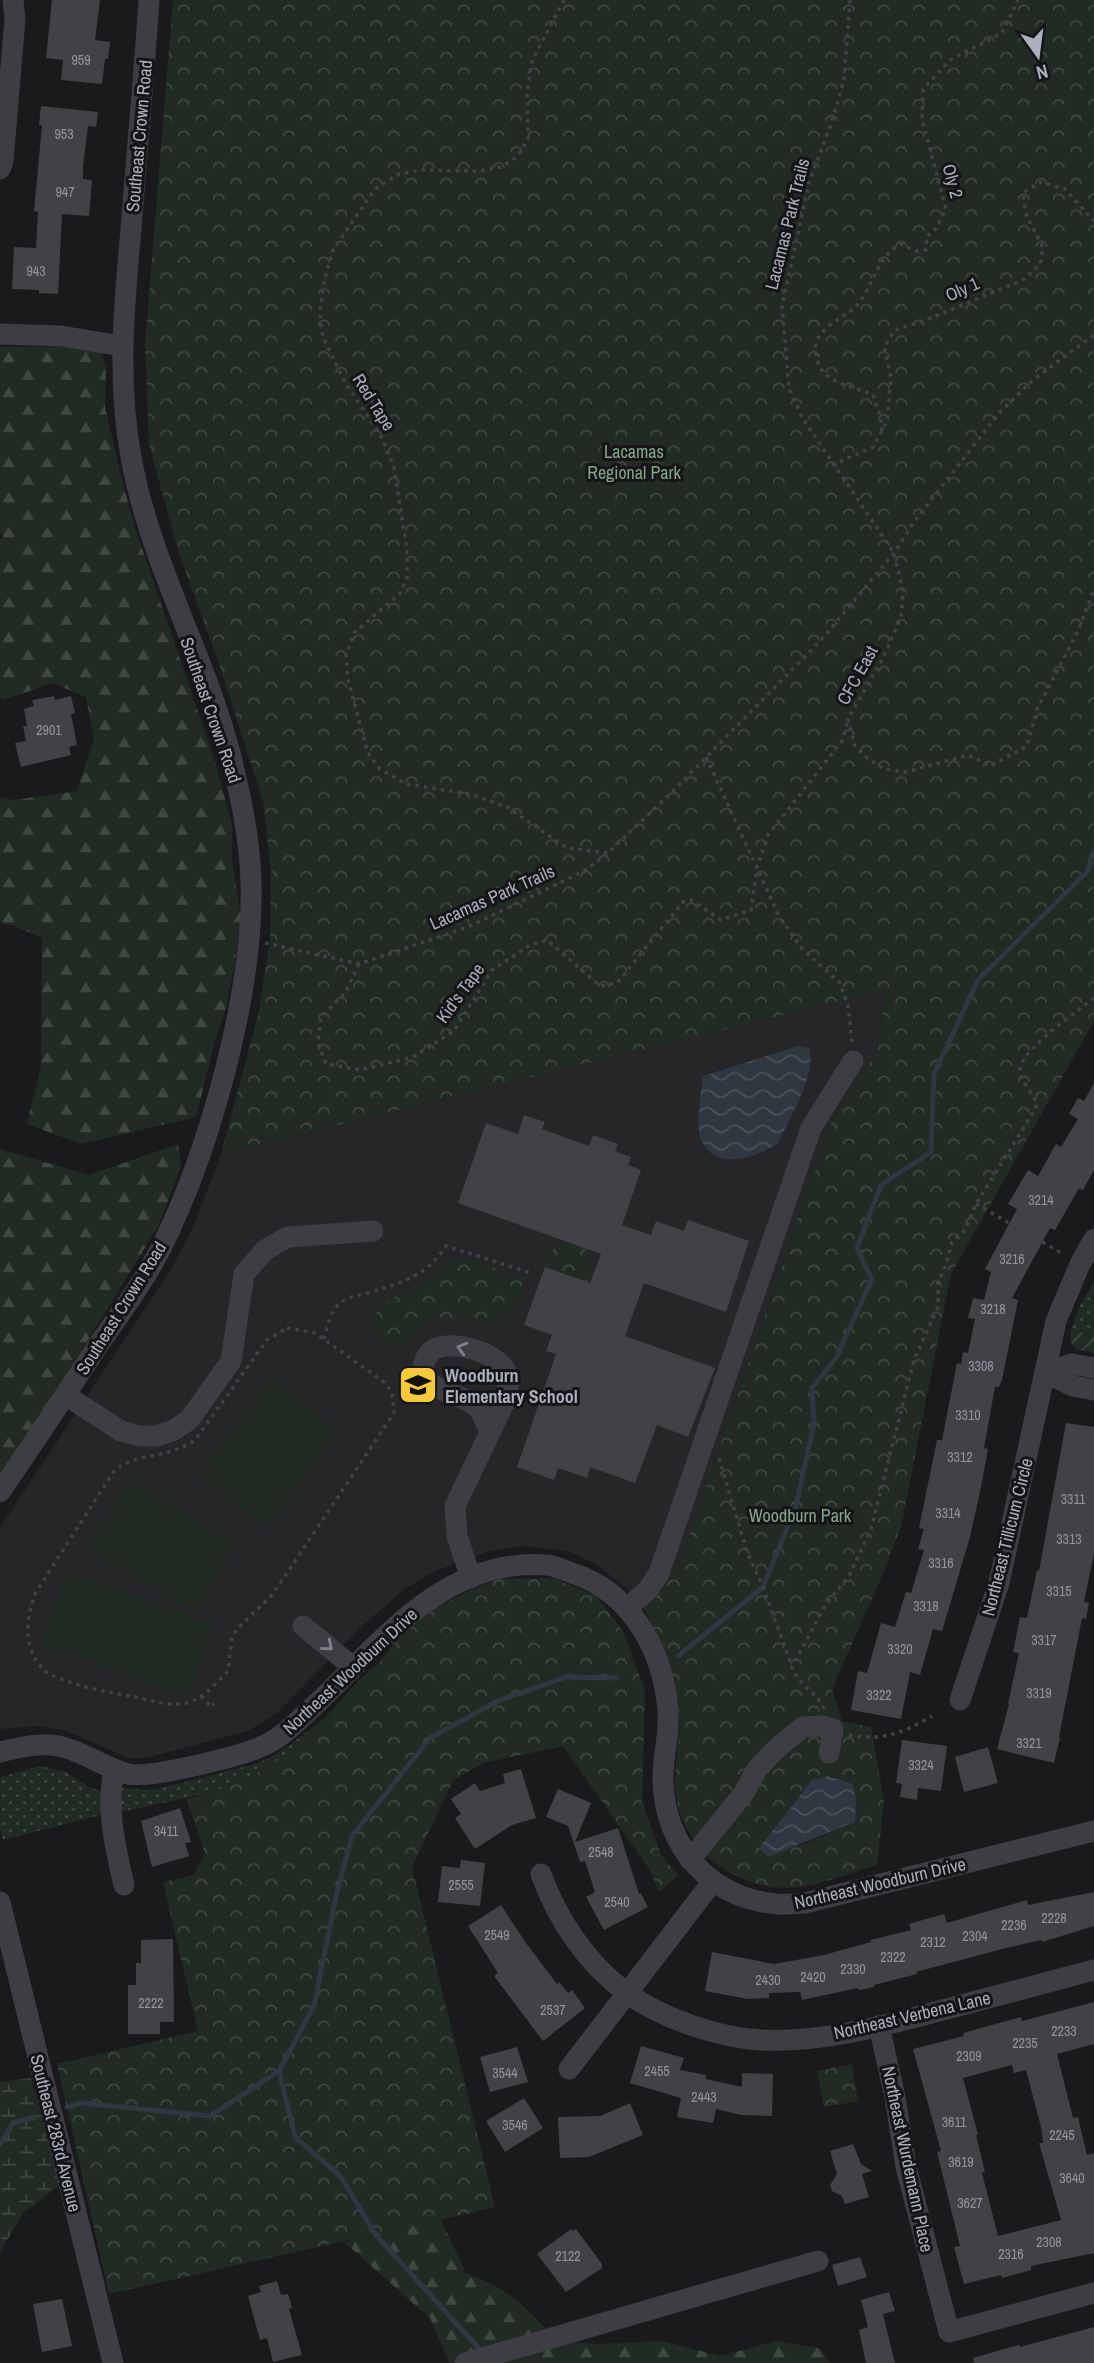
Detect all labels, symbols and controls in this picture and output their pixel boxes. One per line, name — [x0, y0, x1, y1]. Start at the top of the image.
north arrow — [1003, 21, 1073, 91]
house number: 959 — [71, 51, 91, 69]
street label: Southeast Crown Road — [120, 59, 158, 213]
text: N — [1034, 59, 1051, 86]
house number: 953 — [54, 125, 74, 143]
street label: Lacamas Park Trails — [759, 156, 815, 292]
street label: Oly 2 — [936, 161, 970, 201]
house number: 947 — [55, 183, 75, 201]
house number: 943 — [26, 262, 46, 280]
street label: Oly 1 — [941, 270, 984, 307]
street label: Red Tape — [347, 369, 401, 435]
park label: Lacamas Regional Park — [587, 439, 681, 485]
street label: Southeast Crown Road — [174, 634, 248, 786]
street label: CFC East — [831, 641, 883, 709]
house number: 2901 — [36, 721, 62, 739]
street label: Lacamas Park Trails — [425, 858, 559, 936]
street label: Kid's Tape — [430, 958, 490, 1028]
house number: 3214 — [1028, 1191, 1054, 1209]
street label: Southeast Crown Road — [70, 1237, 172, 1379]
house number: 3216 — [999, 1250, 1025, 1268]
house number: 3218 — [980, 1300, 1006, 1318]
one-way arrow — [456, 1341, 468, 1356]
house number: 3308 — [968, 1357, 994, 1375]
place label: Woodburn Elementary School — [445, 1363, 578, 1409]
school or university icon: Woodburn Elementary School — [397, 1364, 439, 1406]
house number: 3310 — [955, 1406, 981, 1424]
house number: 3312 — [947, 1448, 973, 1466]
street label: Northeast Tillicum Circle — [975, 1455, 1039, 1619]
house number: 3311 — [1061, 1490, 1086, 1508]
park label: Woodburn Park — [749, 1503, 852, 1528]
house number: 3314 — [935, 1504, 961, 1522]
house number: 3313 — [1056, 1530, 1082, 1548]
house number: 3316 — [928, 1554, 954, 1572]
house number: 3315 — [1046, 1582, 1072, 1600]
house number: 3318 — [913, 1597, 939, 1615]
street label: Northeast Woodburn Drive — [277, 1602, 423, 1740]
house number: 3317 — [1031, 1631, 1057, 1649]
one-way arrow — [319, 1638, 332, 1650]
house number: 3320 — [887, 1640, 913, 1658]
house number: 3319 — [1026, 1684, 1052, 1702]
house number: 3322 — [866, 1686, 892, 1704]
house number: 3321 — [1016, 1734, 1042, 1752]
house number: 3324 — [908, 1756, 934, 1774]
house number: 3411 — [154, 1822, 179, 1840]
house number: 2548 — [588, 1843, 614, 1861]
street label: Northeast Woodburn Drive — [792, 1851, 968, 1915]
house number: 2555 — [448, 1876, 474, 1894]
house number: 2540 — [604, 1893, 630, 1911]
house number: 2228 — [1041, 1909, 1067, 1927]
house number: 2236 — [1001, 1916, 1027, 1934]
house number: 2549 — [484, 1926, 510, 1944]
house number: 2304 — [962, 1927, 988, 1945]
house number: 2312 — [920, 1933, 946, 1951]
house number: 2322 — [880, 1948, 906, 1966]
house number: 2330 — [840, 1960, 866, 1978]
house number: 2420 — [800, 1968, 826, 1986]
house number: 2430 — [755, 1971, 781, 1989]
street label: Northeast Verbena Lane — [831, 1985, 993, 2045]
house number: 2222 — [138, 1994, 164, 2012]
house number: 2537 — [540, 2001, 566, 2019]
house number: 2233 — [1051, 2022, 1077, 2040]
house number: 2235 — [1012, 2034, 1038, 2052]
house number: 2309 — [956, 2047, 982, 2065]
street label: Southeast 283rd Avenue — [24, 2052, 88, 2214]
house number: 2455 — [644, 2062, 670, 2080]
house number: 3544 — [492, 2064, 518, 2082]
street label: Northeast Wurdemann Place — [876, 2064, 940, 2254]
house number: 2443 — [691, 2088, 717, 2106]
house number: 3611 — [942, 2113, 967, 2131]
house number: 3546 — [502, 2116, 528, 2134]
house number: 2245 — [1049, 2126, 1075, 2144]
house number: 3619 — [948, 2153, 974, 2171]
house number: 3640 — [1059, 2169, 1085, 2187]
house number: 3627 — [957, 2194, 983, 2212]
house number: 2308 — [1036, 2233, 1062, 2251]
house number: 2316 — [998, 2245, 1024, 2263]
house number: 2122 — [555, 2247, 581, 2265]

